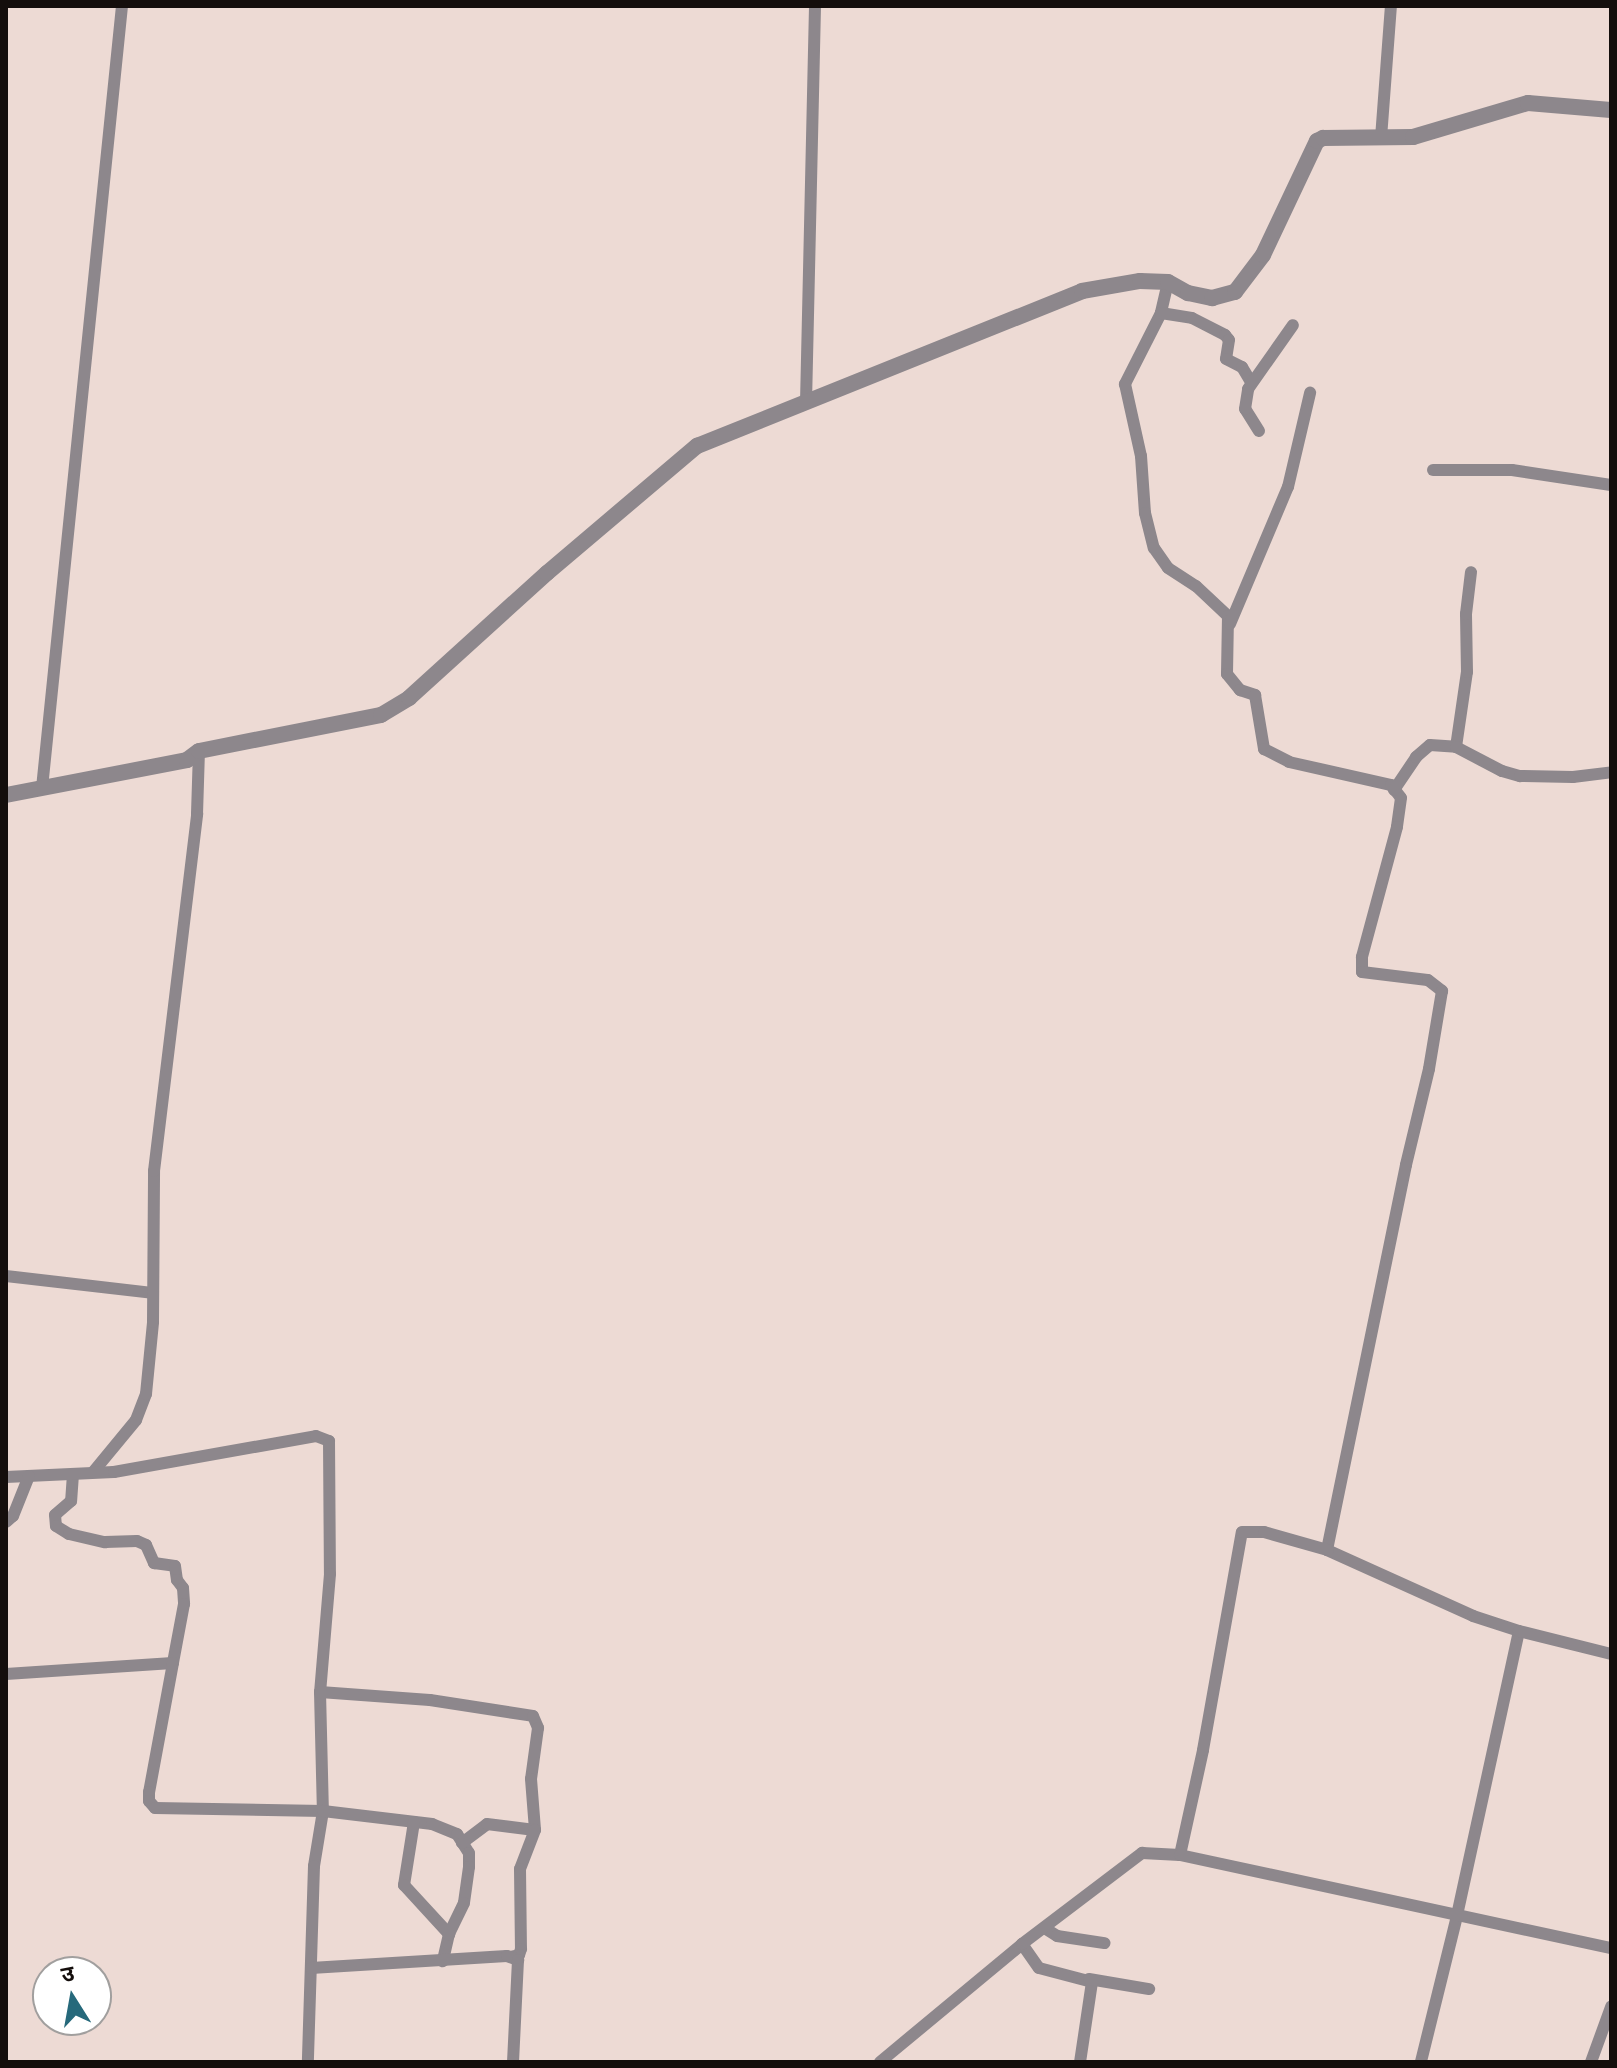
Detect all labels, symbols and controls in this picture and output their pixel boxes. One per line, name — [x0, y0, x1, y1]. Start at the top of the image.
north arrow — [32, 1956, 112, 2036]
text: उ — [59, 1960, 76, 1987]

